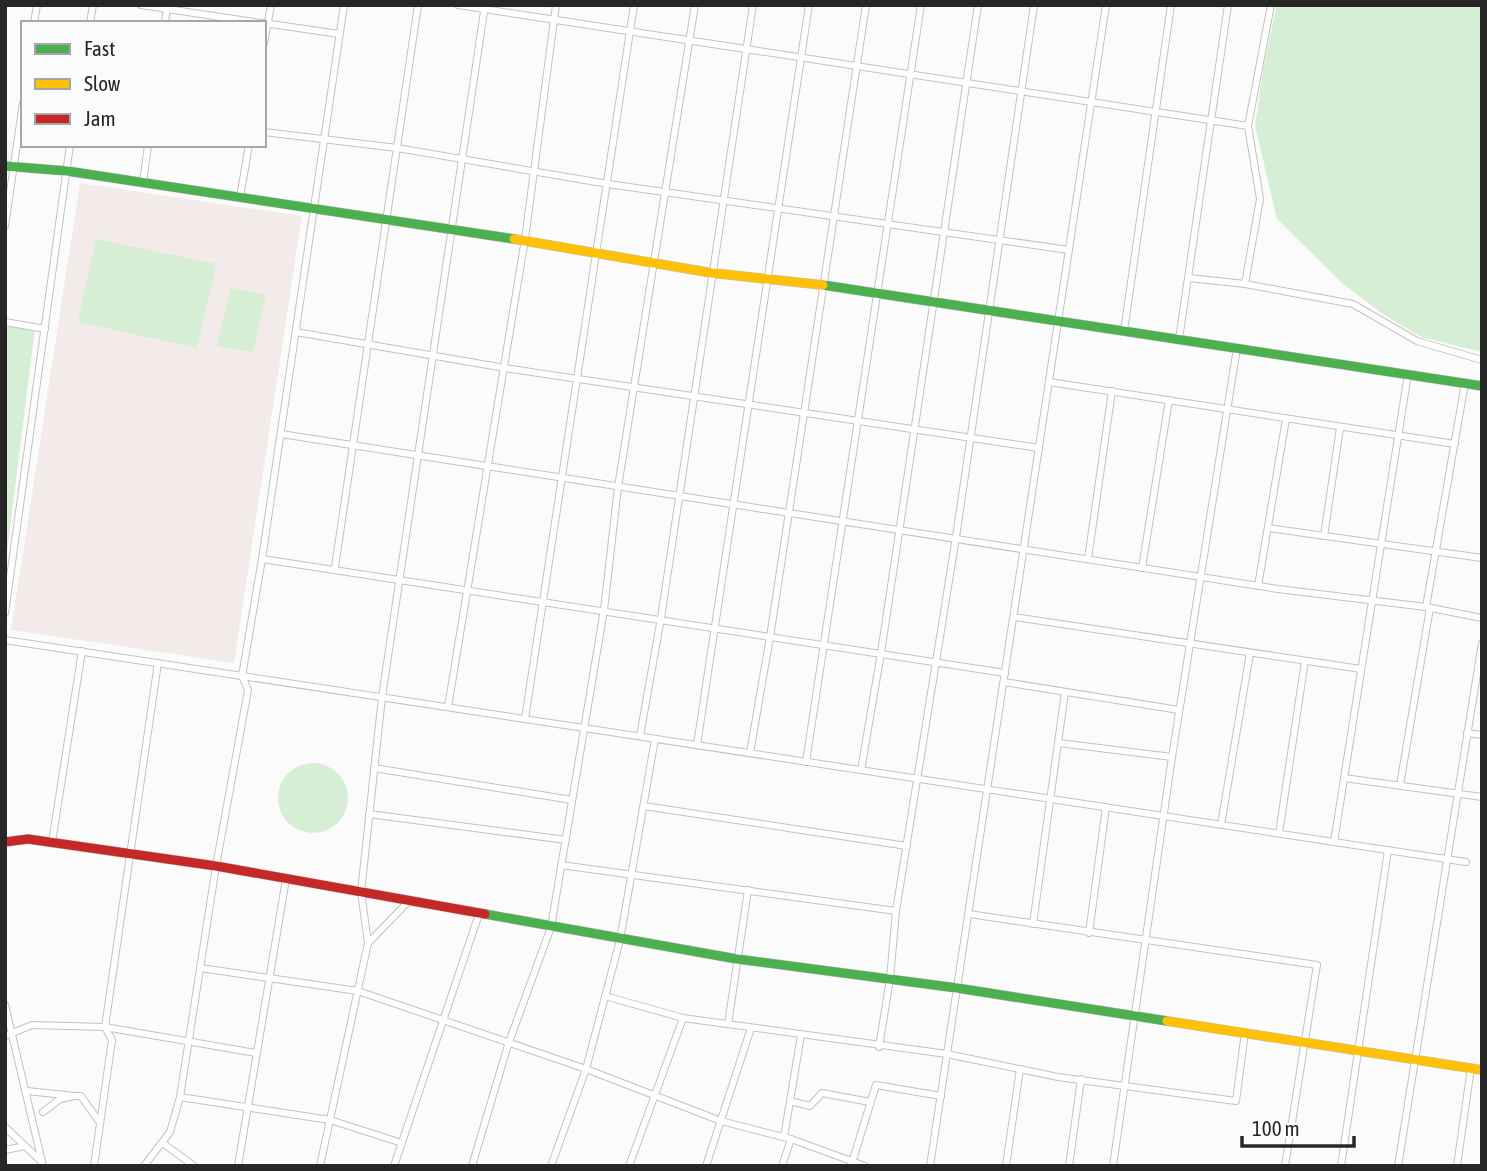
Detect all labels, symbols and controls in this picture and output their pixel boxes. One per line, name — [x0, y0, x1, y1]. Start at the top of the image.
legend — [21, 21, 266, 147]
text: Fast — [84, 36, 115, 60]
text: Slow — [84, 71, 121, 95]
text: Jam — [84, 106, 116, 130]
scale bar — [1242, 1104, 1354, 1148]
text: 100 m — [1252, 1116, 1300, 1140]

